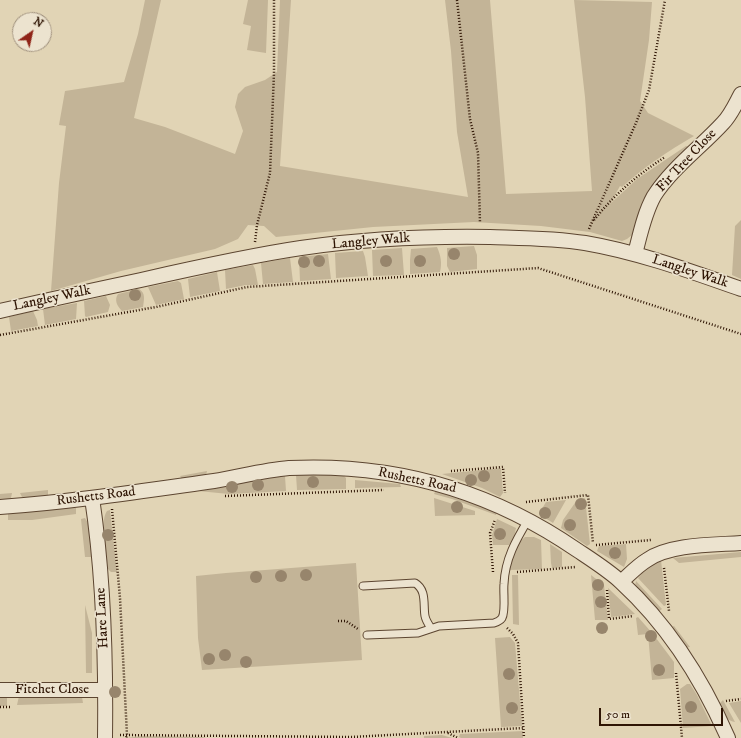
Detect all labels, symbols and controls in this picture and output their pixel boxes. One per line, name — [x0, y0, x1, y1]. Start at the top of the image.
north arrow — [12, 12, 52, 52]
text: N — [30, 15, 46, 31]
street label: Fir Tree Close — [654, 126, 720, 196]
street label: Langley Walk — [331, 230, 411, 254]
street label: Langley Walk — [650, 252, 730, 292]
street label: Langley Walk — [12, 283, 92, 315]
street label: Rushetts Road — [376, 465, 458, 497]
street label: Rushetts Road — [56, 484, 136, 510]
street label: Hare Lane — [93, 587, 113, 649]
street label: Fitchet Close — [15, 682, 89, 698]
scale bar — [601, 700, 725, 726]
text: 50 m — [606, 707, 630, 722]

